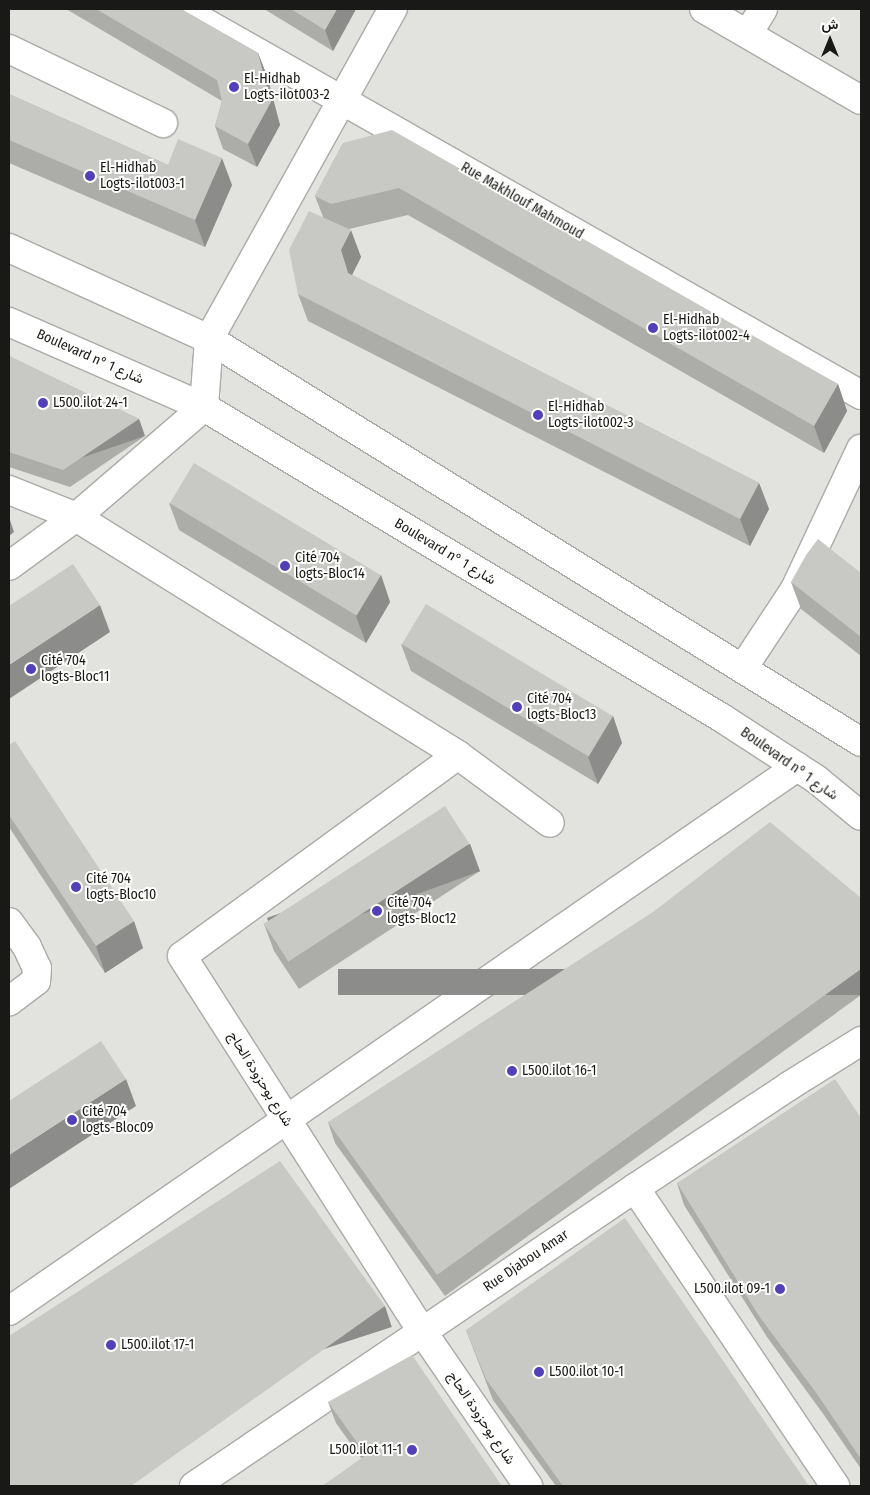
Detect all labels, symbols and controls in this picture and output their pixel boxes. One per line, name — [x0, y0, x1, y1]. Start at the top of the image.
north arrow — [805, 15, 855, 65]
text: ش — [822, 16, 838, 33]
place label: El-Hidhab Logts-ilot003-2 — [244, 71, 330, 104]
marker: El-Hidhab Logts-ilot003-2 — [228, 81, 240, 93]
street label: Rue Makhlouf Mahmoud — [458, 159, 586, 243]
place label: El-Hidhab Logts-ilot003-1 — [100, 160, 185, 192]
marker: El-Hidhab Logts-ilot003-1 — [84, 170, 96, 182]
place label: El-Hidhab Logts-ilot002-4 — [663, 312, 750, 344]
marker: El-Hidhab Logts-ilot002-4 — [647, 322, 659, 334]
street label: Boulevard n° شارع 1 — [34, 326, 146, 388]
place label: L500.ilot 24-1 — [53, 395, 128, 411]
marker: L500.ilot 24-1 — [37, 397, 49, 409]
place label: El-Hidhab Logts-ilot002-3 — [548, 399, 634, 432]
marker: El-Hidhab Logts-ilot002-3 — [532, 409, 544, 421]
street label: Boulevard n° شارع 1 — [391, 515, 499, 589]
place label: Cité 704 logts-Bloc14 — [295, 550, 365, 582]
marker: Cité 704 logts-Bloc14 — [279, 560, 291, 572]
place label: Cité 704 logts-Bloc11 — [41, 653, 109, 686]
marker: Cité 704 logts-Bloc11 — [25, 663, 37, 675]
place label: Cité 704 logts-Bloc13 — [527, 691, 596, 724]
marker: Cité 704 logts-Bloc13 — [511, 701, 523, 713]
street label: Boulevard n° شارع 1 — [737, 724, 841, 804]
place label: Cité 704 logts-Bloc10 — [86, 871, 156, 904]
marker: Cité 704 logts-Bloc10 — [70, 881, 82, 893]
place label: Cité 704 logts-Bloc12 — [387, 895, 456, 928]
marker: Cité 704 logts-Bloc12 — [371, 905, 383, 917]
street label: شارع بوحزودة الحاج — [224, 1028, 296, 1130]
place label: L500.ilot 16-1 — [522, 1063, 596, 1079]
marker: L500.ilot 16-1 — [506, 1065, 518, 1077]
place label: Cité 704 logts-Bloc09 — [82, 1104, 154, 1136]
marker: Cité 704 logts-Bloc09 — [66, 1114, 78, 1126]
street label: Rue Djabou Amar — [480, 1226, 572, 1296]
place label: L500.ilot 09-1 — [694, 1281, 770, 1297]
marker: L500.ilot 09-1 — [774, 1283, 786, 1295]
place label: L500.ilot 17-1 — [121, 1337, 194, 1353]
marker: L500.ilot 17-1 — [105, 1339, 117, 1351]
place label: L500.ilot 10-1 — [549, 1364, 624, 1380]
marker: L500.ilot 10-1 — [533, 1366, 545, 1378]
street label: شارع بوحزودة الحاج — [444, 1368, 518, 1468]
place label: L500.ilot 11-1 — [329, 1442, 402, 1458]
marker: L500.ilot 11-1 — [406, 1444, 418, 1456]

